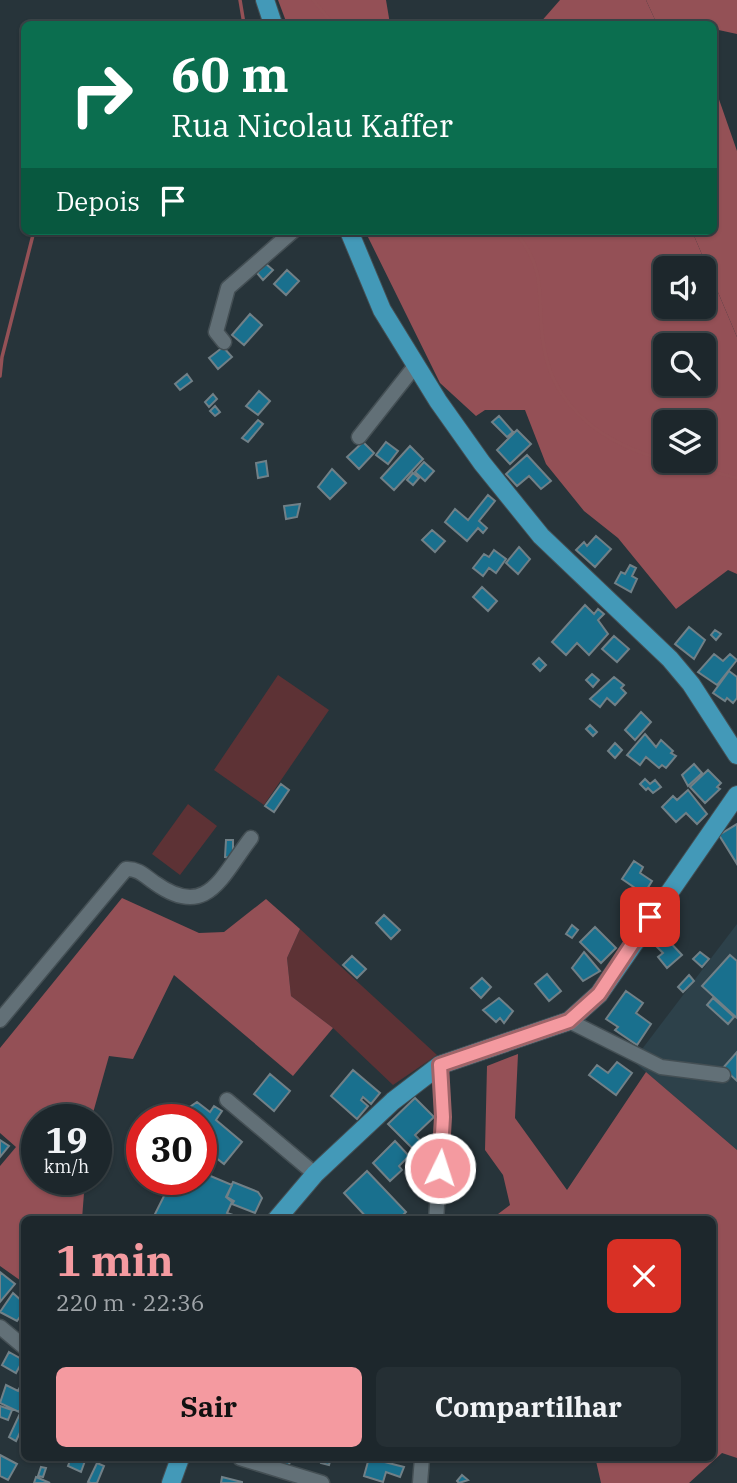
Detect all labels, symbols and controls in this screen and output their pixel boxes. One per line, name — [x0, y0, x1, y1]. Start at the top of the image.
text: 60 m — [171, 42, 289, 105]
icon: right — [56, 49, 147, 140]
text: Rua Nicolau Kaffer — [171, 104, 453, 146]
icon: arrive — [154, 182, 192, 220]
text: Depois — [56, 184, 140, 218]
map controls — [653, 256, 716, 473]
button: sound — [653, 256, 716, 319]
button: search — [653, 333, 716, 396]
button: layers — [653, 410, 716, 473]
pin — [620, 887, 680, 947]
icon: arrive — [631, 898, 669, 936]
speed limit sign: 30 — [126, 1104, 217, 1195]
text: 19 — [45, 1117, 88, 1163]
position arrow — [403, 1131, 477, 1205]
text: km/h — [44, 1155, 89, 1178]
text: 1 min — [56, 1233, 174, 1288]
button: close — [607, 1239, 681, 1313]
text: 220 m · 22:36 — [56, 1287, 205, 1317]
button: Sair — [56, 1367, 362, 1447]
button: Compartilhar — [376, 1367, 681, 1447]

